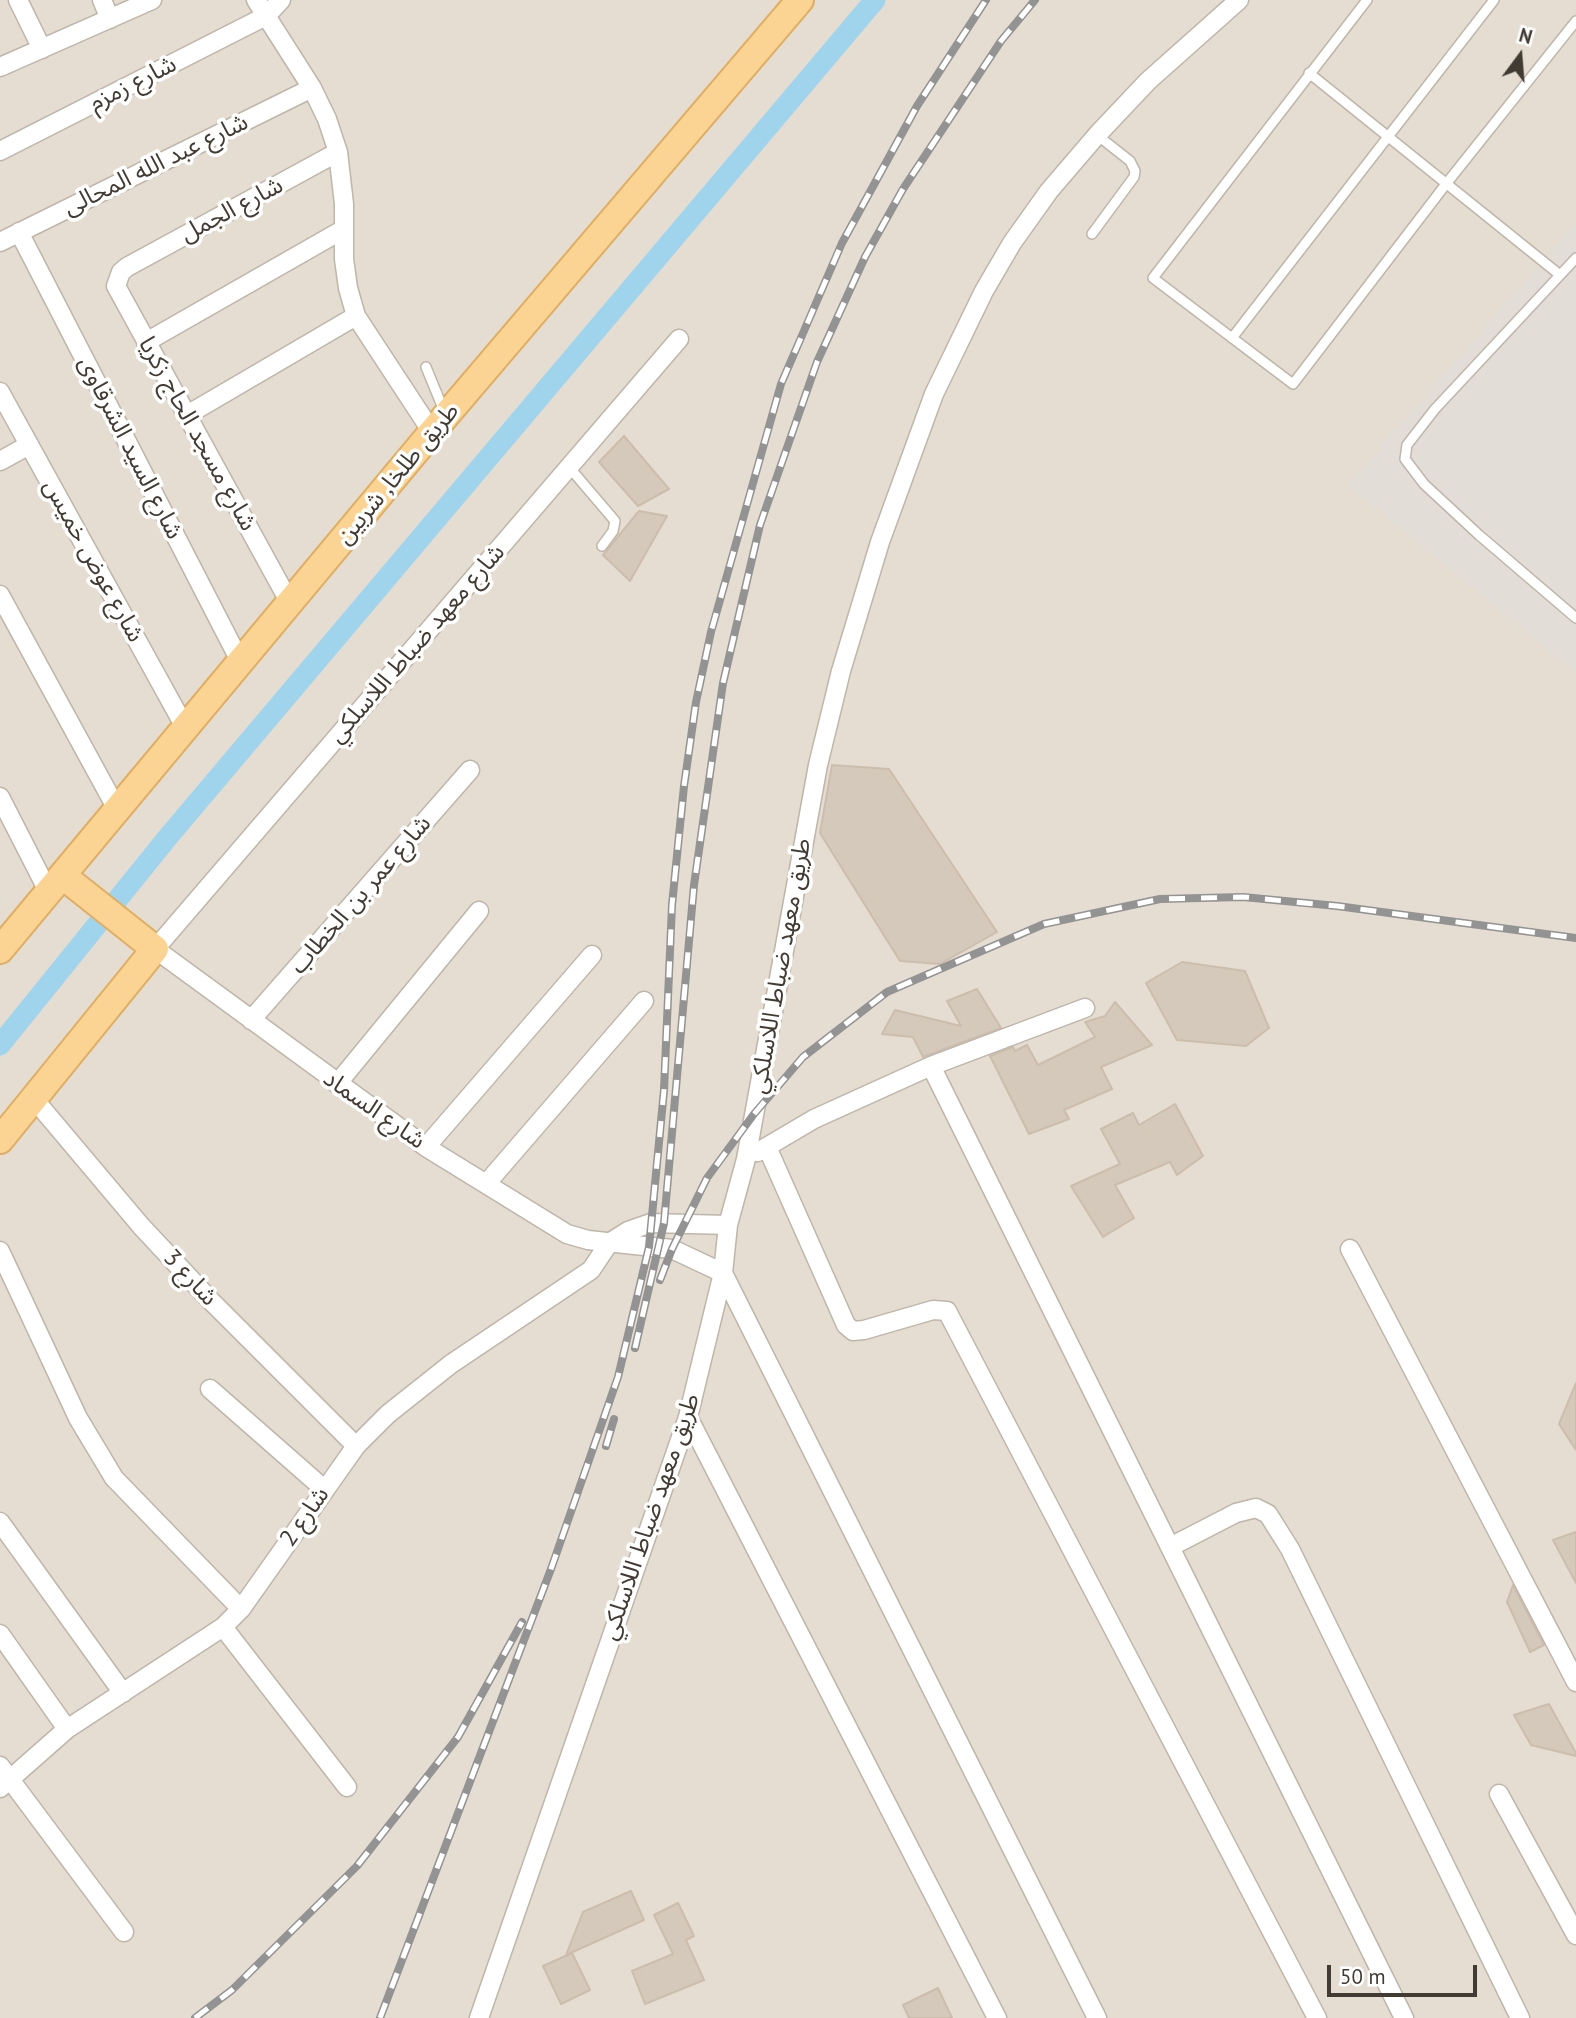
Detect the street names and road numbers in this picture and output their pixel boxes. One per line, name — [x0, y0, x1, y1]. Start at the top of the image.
street label: شارع زمزم — [85, 50, 181, 118]
street label: شارع عبد الله المحالى — [59, 108, 253, 222]
street label: شارع الجمل — [176, 171, 288, 249]
street label: شارع مسجد الحاج زكريا — [132, 332, 262, 536]
street label: شارع السيد الشرقاوى — [71, 352, 189, 544]
street label: طريق طلخا, شربين — [330, 397, 466, 551]
street label: شارع عوض خميس — [36, 475, 150, 647]
street label: شارع معهد ضباط اللاسلكي — [323, 539, 511, 749]
street label: شارع عمر بن الخطاب — [284, 810, 438, 980]
street label: طريق معهد ضباط اللاسلكي — [744, 836, 818, 1096]
street label: شارع السماد — [317, 1064, 431, 1156]
street label: شارع 3 — [157, 1244, 223, 1312]
street label: طريق معهد ضباط اللاسلكي — [595, 1390, 707, 1644]
street label: شارع 2 — [274, 1482, 336, 1552]

